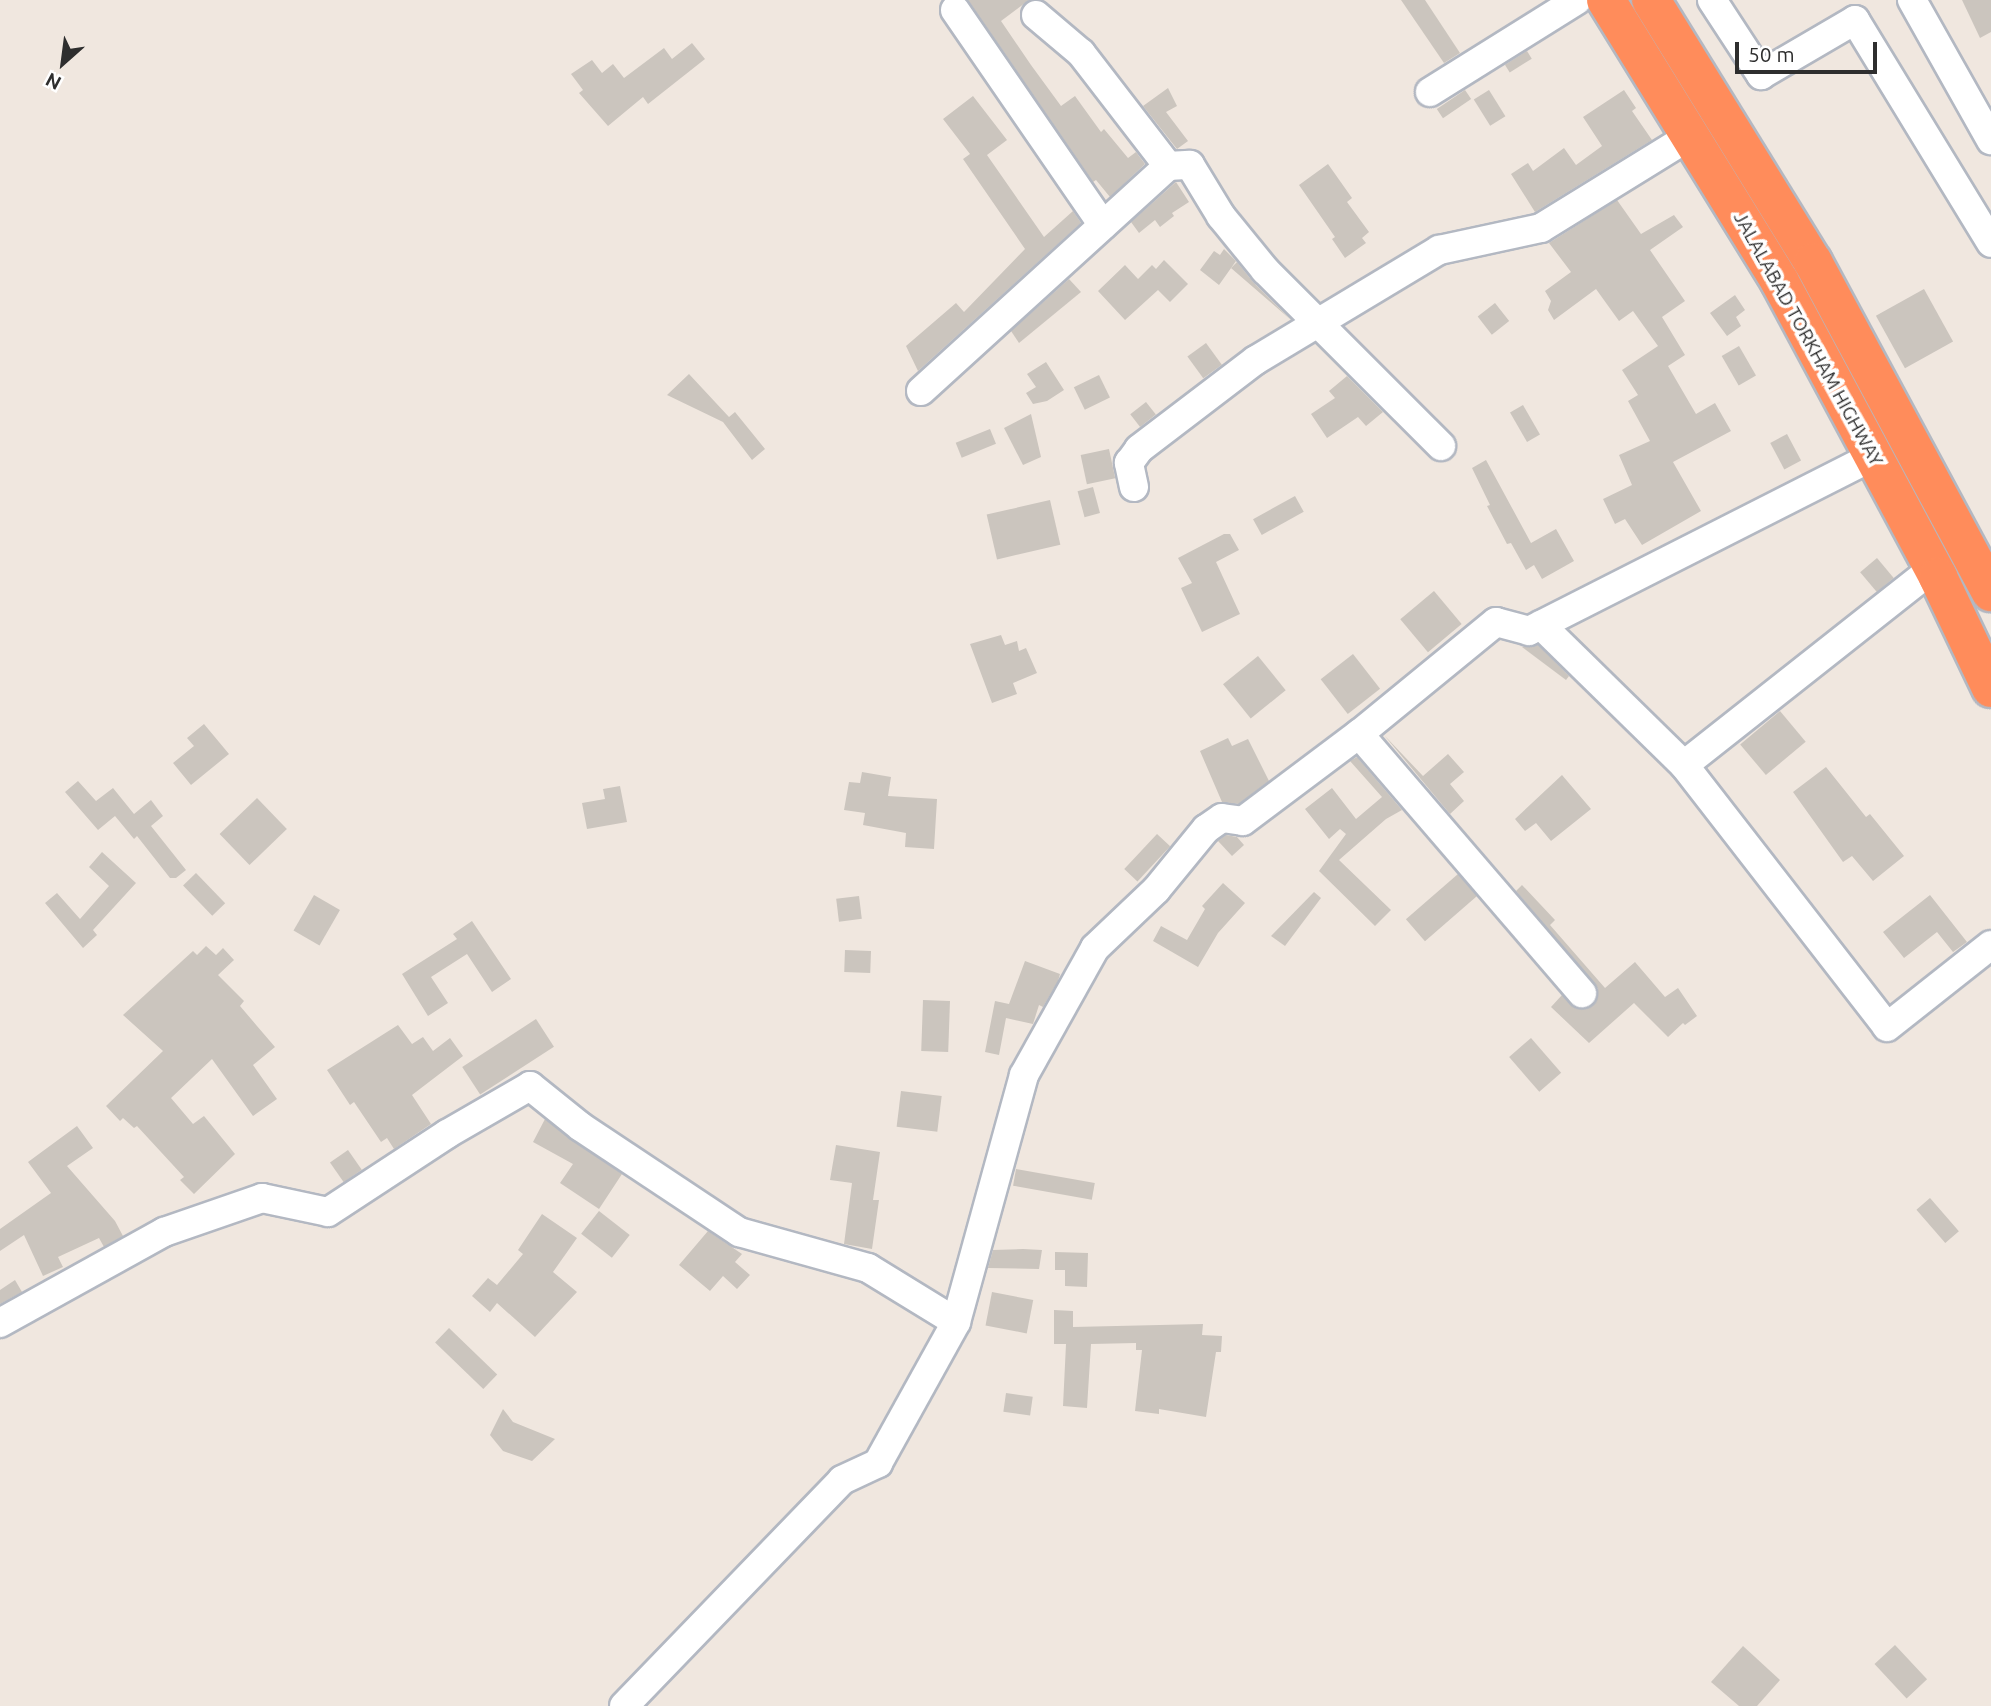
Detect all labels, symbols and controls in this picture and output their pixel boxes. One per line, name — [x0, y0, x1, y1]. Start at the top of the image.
north arrow — [28, 28, 98, 98]
scale bar — [1739, 28, 1881, 72]
text: 50 m — [1748, 42, 1795, 66]
text: N — [42, 68, 65, 95]
street label: JALALABAD TORKHAM HIGHWAY — [1728, 208, 1888, 470]

